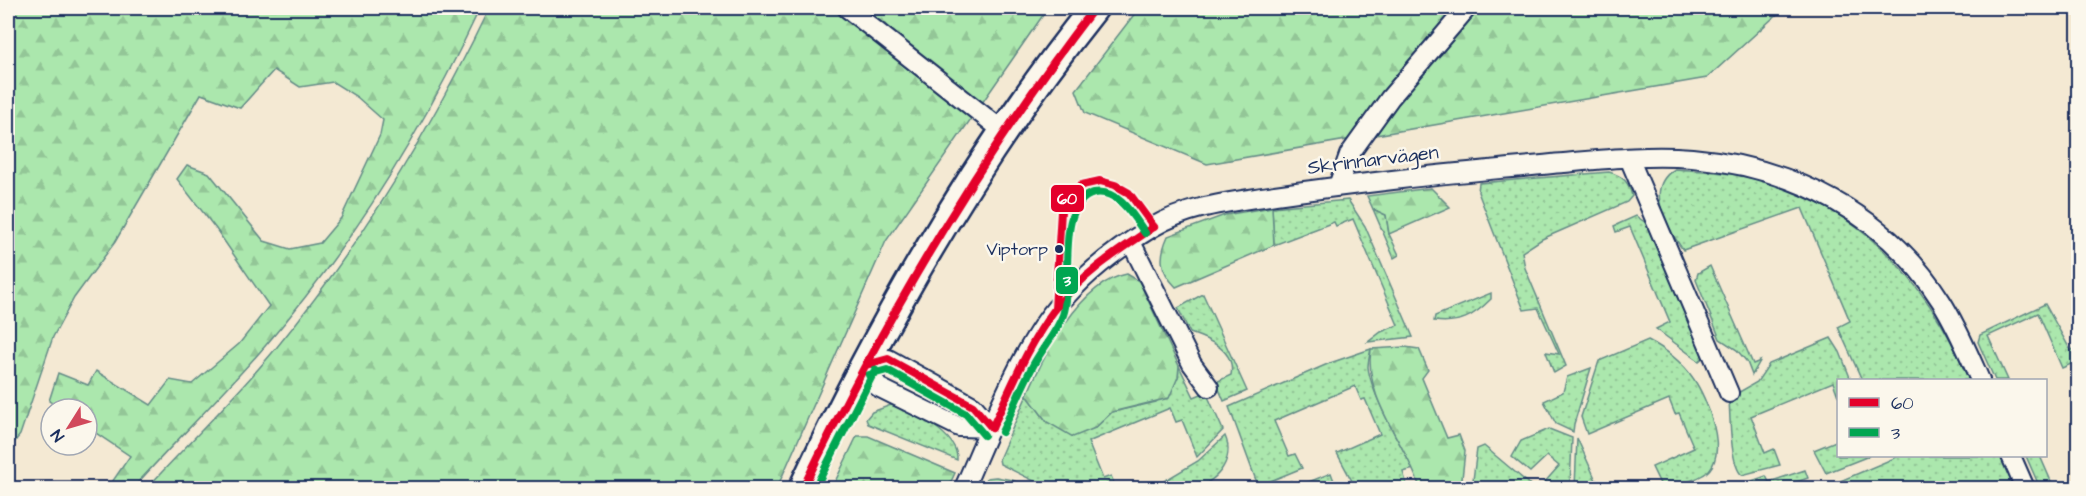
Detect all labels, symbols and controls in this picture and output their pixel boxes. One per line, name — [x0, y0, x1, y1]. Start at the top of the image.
street label: Skrinnarvägen — [1306, 138, 1440, 183]
line badge: 60 — [1050, 184, 1085, 213]
text: 60 — [1057, 188, 1077, 210]
place label: Viptorp — [987, 237, 1048, 262]
marker: Viptorp — [1053, 243, 1065, 255]
line badge: 3 — [1055, 266, 1079, 295]
text: 3 — [1062, 270, 1072, 292]
legend — [1837, 379, 2047, 457]
text: 60 — [1891, 391, 1914, 416]
north arrow — [39, 397, 99, 457]
text: 3 — [1891, 421, 1900, 446]
text: N — [46, 425, 70, 446]

